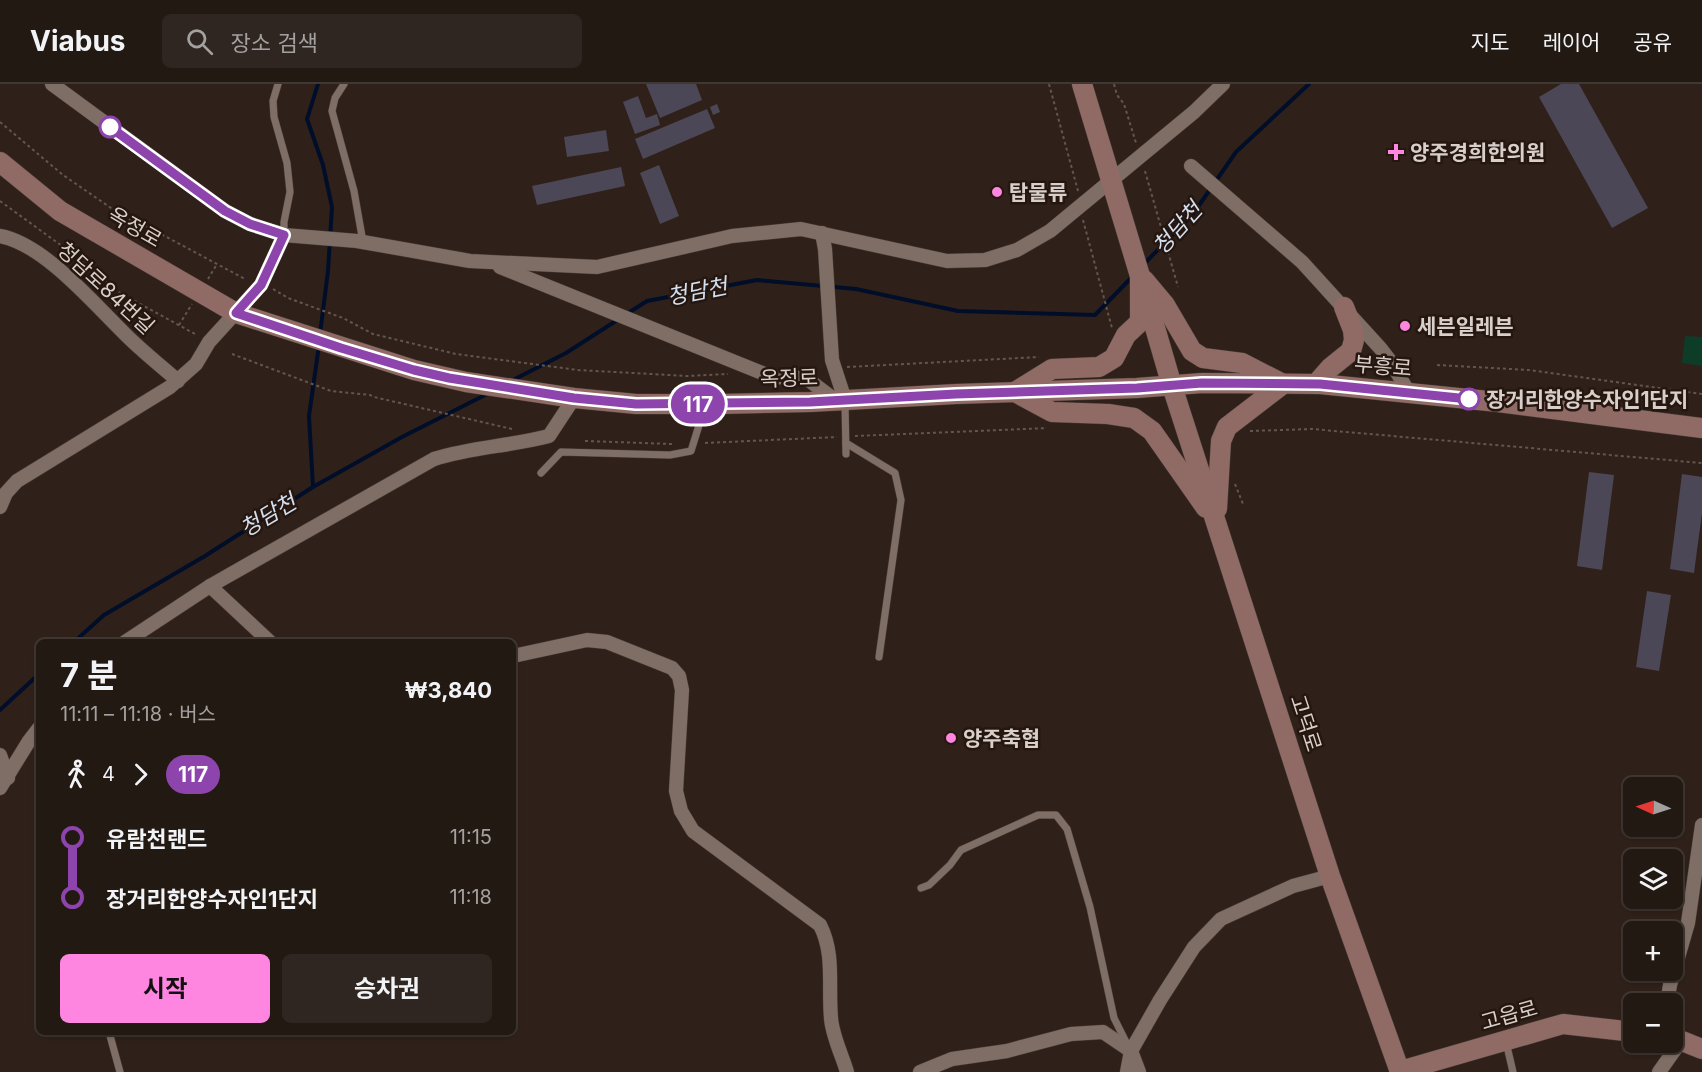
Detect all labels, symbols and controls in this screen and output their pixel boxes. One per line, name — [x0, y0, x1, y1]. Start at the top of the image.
search box — [162, 14, 582, 68]
text: Viabus — [30, 24, 126, 58]
icon: search — [183, 25, 216, 58]
text: 장소 검색 — [231, 30, 318, 56]
text: 지도 — [1471, 30, 1509, 55]
text: 레이어 — [1542, 30, 1600, 55]
text: 공유 — [1633, 30, 1672, 55]
unlabelled marker — [99, 116, 121, 138]
place label: 양주경희한의원 — [1410, 140, 1545, 165]
marker: 양주경희한의원 — [1387, 143, 1405, 161]
place label: 탑물류 — [1009, 180, 1067, 205]
marker: 탑물류 — [990, 185, 1004, 199]
water label: 청담천 — [1147, 195, 1209, 259]
street label: 옥정로 — [104, 202, 166, 252]
street label: 청담로84번길 — [52, 237, 160, 339]
water label: 청담천 — [665, 272, 732, 310]
place label: 세븐일레븐 — [1417, 314, 1514, 339]
marker: 세븐일레븐 — [1398, 319, 1412, 333]
street label: 부흥로 — [1353, 351, 1413, 381]
street label: 옥정로 — [760, 364, 818, 392]
line badge: 117 — [664, 384, 732, 424]
place label: 장거리한양수자인1단지 — [1486, 387, 1688, 412]
marker: 장거리한양수자인1단지 — [1458, 388, 1480, 410]
text: 117 — [683, 392, 713, 417]
water label: 청담천 — [235, 487, 303, 542]
text: 7 분 — [60, 655, 117, 695]
text: ₩3,840 — [405, 677, 492, 703]
street label: 고덕로 — [1285, 692, 1327, 754]
text: 11:11 – 11:18 · 버스 — [60, 702, 216, 726]
place label: 양주축협 — [963, 726, 1040, 751]
marker: 양주축협 — [944, 731, 958, 745]
icon: walk — [60, 758, 93, 791]
icon: forward — [124, 758, 157, 791]
text: 4 — [102, 762, 115, 786]
text: 117 — [178, 762, 208, 787]
north arrow — [1623, 777, 1683, 837]
map controls — [1623, 777, 1683, 1053]
text: 11:15 — [450, 825, 492, 849]
text: 유람천랜드 — [106, 826, 207, 852]
button: layers — [1623, 849, 1683, 909]
text: 11:18 — [449, 885, 492, 909]
text: 장거리한양수자인1단지 — [106, 886, 318, 912]
button: + — [1623, 921, 1683, 981]
button: 시작 — [60, 954, 270, 1023]
button: 승차권 — [282, 954, 492, 1023]
button: − — [1623, 993, 1683, 1053]
street label: 고읍로 — [1478, 995, 1540, 1035]

